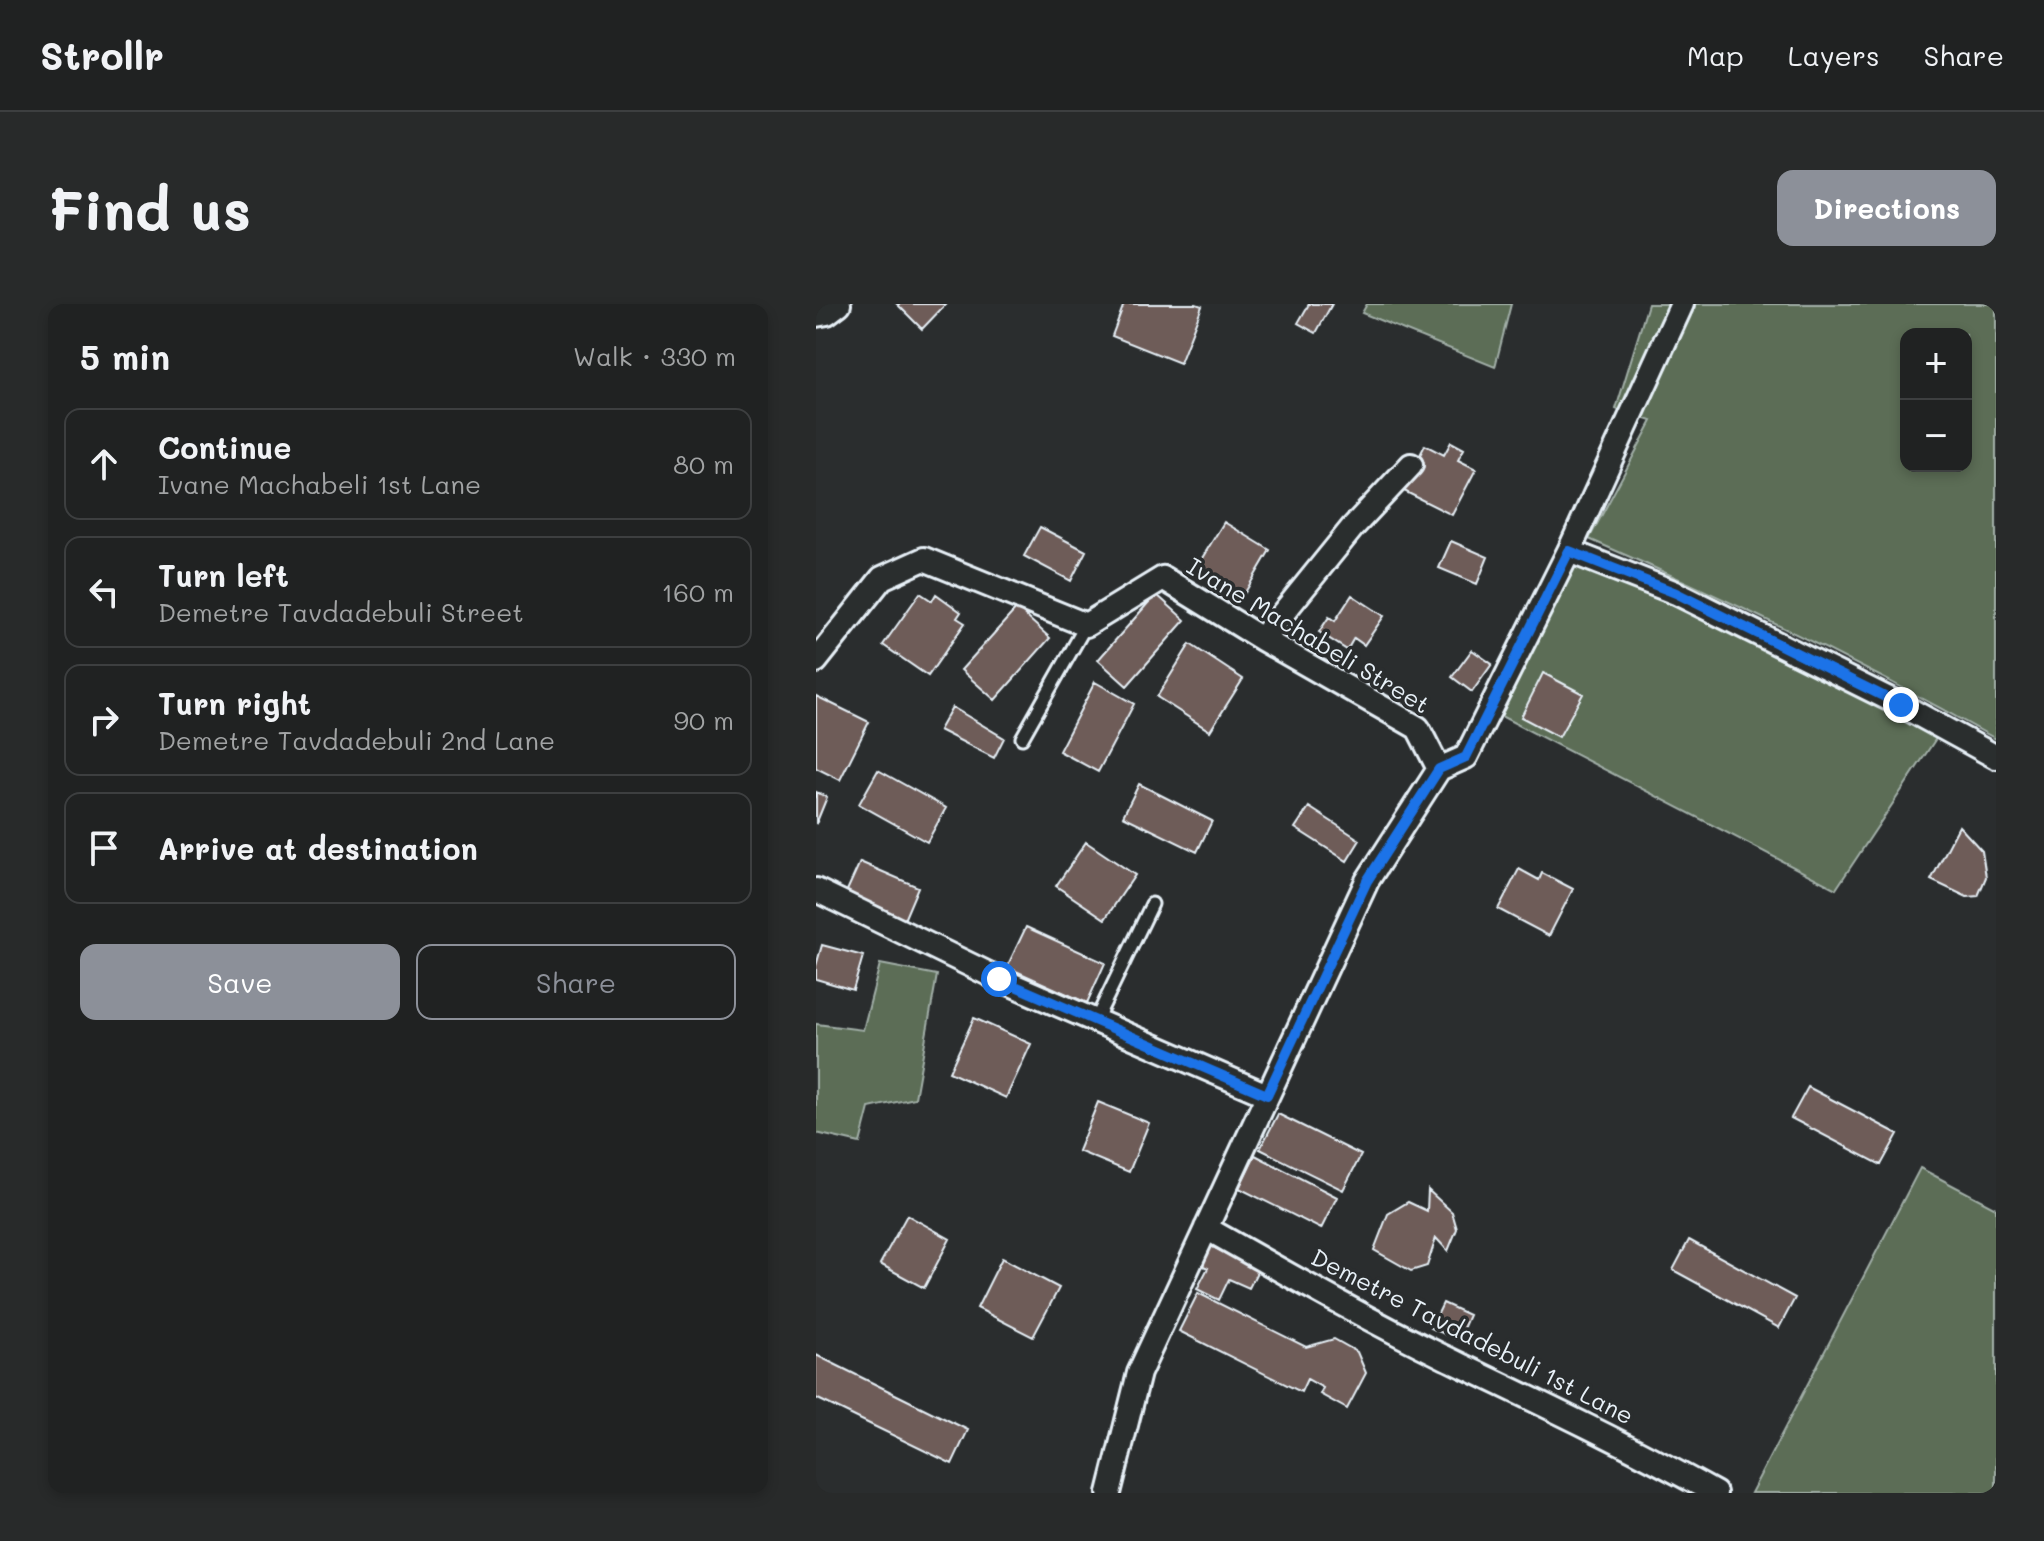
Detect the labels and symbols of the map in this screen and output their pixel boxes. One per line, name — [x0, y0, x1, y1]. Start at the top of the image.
street label: Ivane Machabeli Street — [1182, 550, 1436, 720]
route end — [1883, 687, 1919, 723]
route start — [981, 961, 1017, 997]
street label: Demetre Tavdadebuli 1st Lane — [1306, 1241, 1639, 1431]

